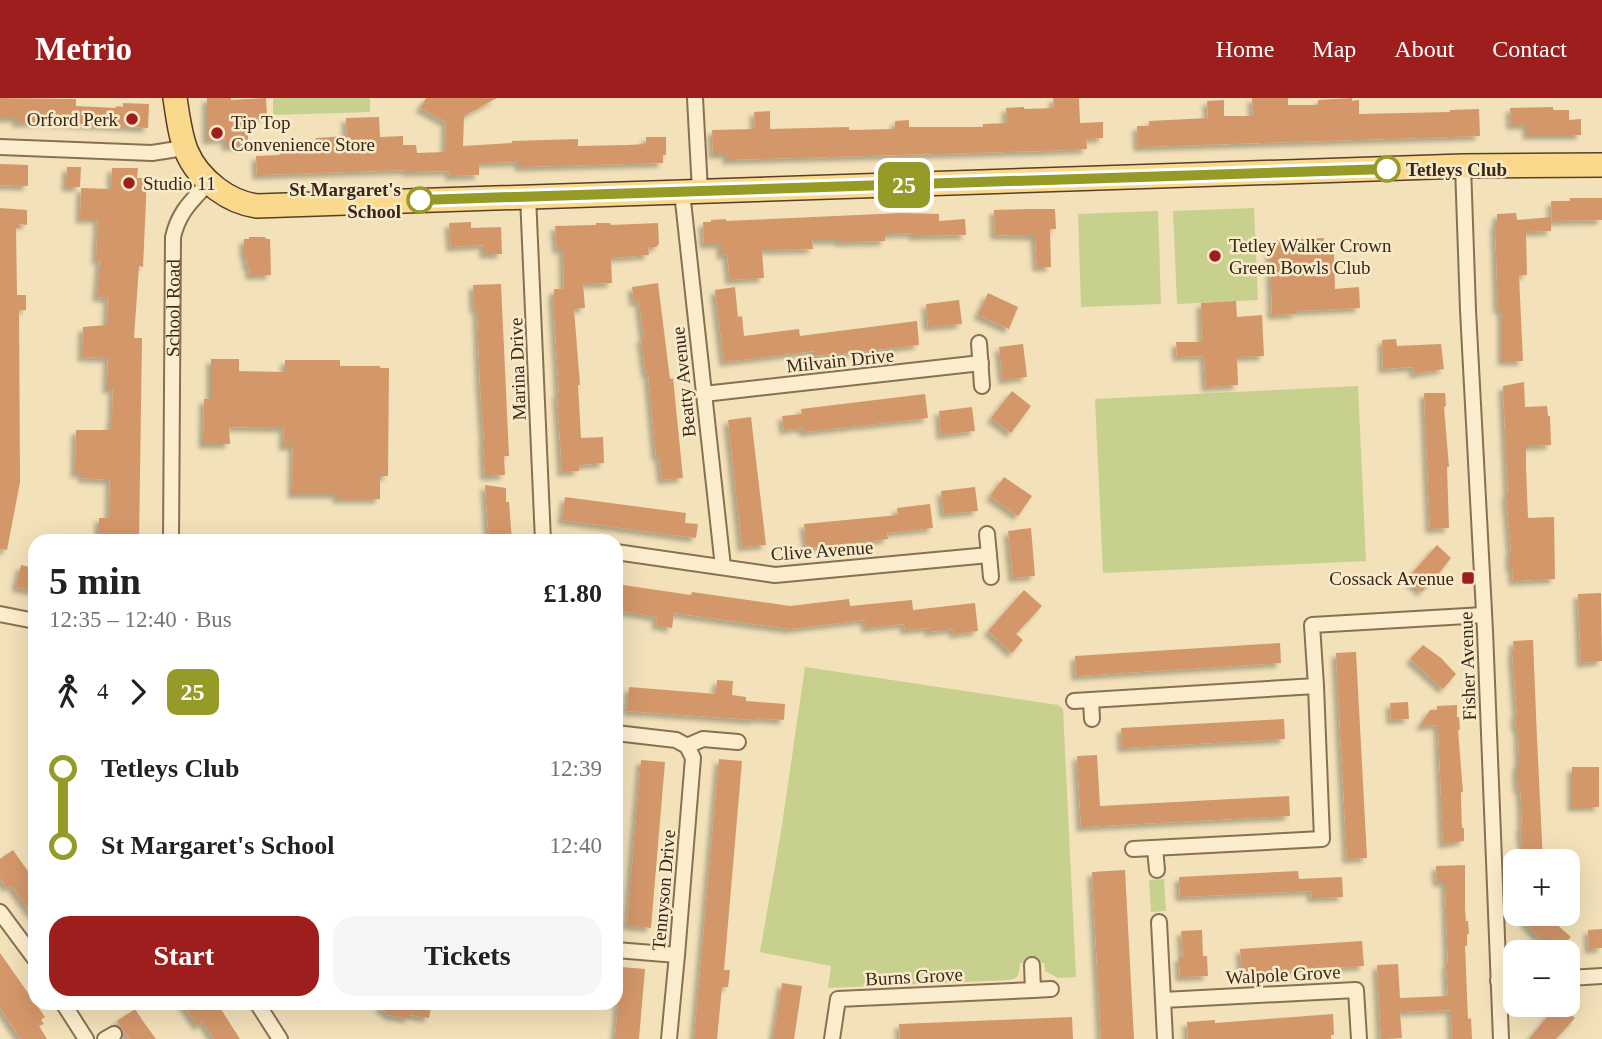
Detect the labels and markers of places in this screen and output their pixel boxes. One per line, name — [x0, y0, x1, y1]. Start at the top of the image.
place label: Orford Perk — [27, 109, 118, 130]
marker: Orford Perk — [124, 111, 140, 127]
place label: Tip Top Convenience Store — [231, 112, 375, 155]
marker: Tip Top Convenience Store — [209, 125, 225, 141]
marker: Tetleys Club — [1374, 156, 1400, 182]
place label: Tetleys Club — [1406, 159, 1507, 180]
place label: Studio 11 — [143, 173, 216, 194]
marker: Studio 11 — [121, 175, 137, 191]
place label: St Margaret's School — [289, 179, 401, 222]
marker: St Margaret's School — [407, 187, 433, 213]
place label: Tetley Walker Crown Green Bowls Club — [1229, 235, 1392, 278]
marker: Tetley Walker Crown Green Bowls Club — [1207, 248, 1223, 264]
place label: Cossack Avenue — [1329, 568, 1454, 589]
marker: Cossack Avenue — [1460, 570, 1476, 586]

